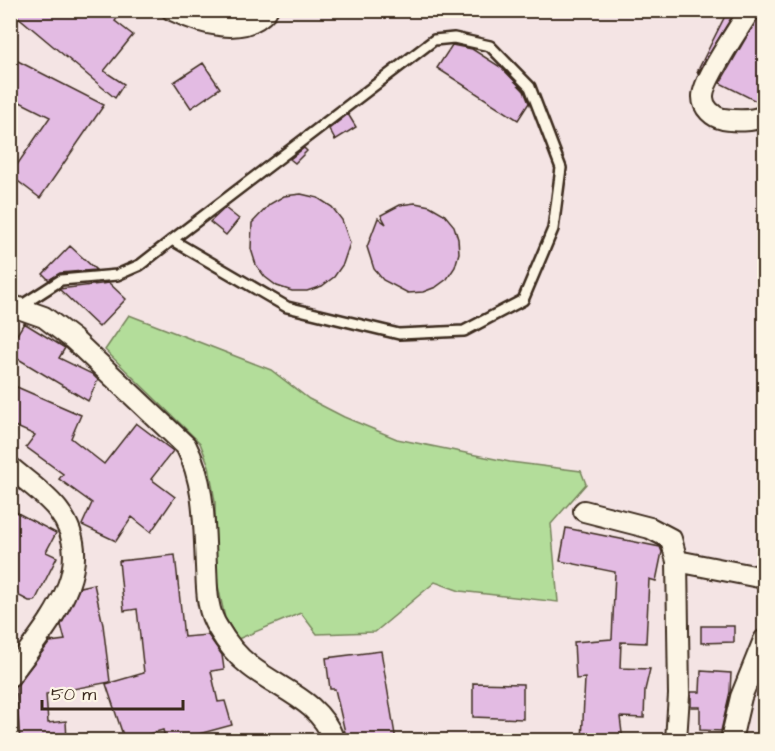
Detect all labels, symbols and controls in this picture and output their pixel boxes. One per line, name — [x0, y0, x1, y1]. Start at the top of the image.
scale bar — [42, 673, 183, 711]
text: 50 m — [51, 682, 96, 707]

